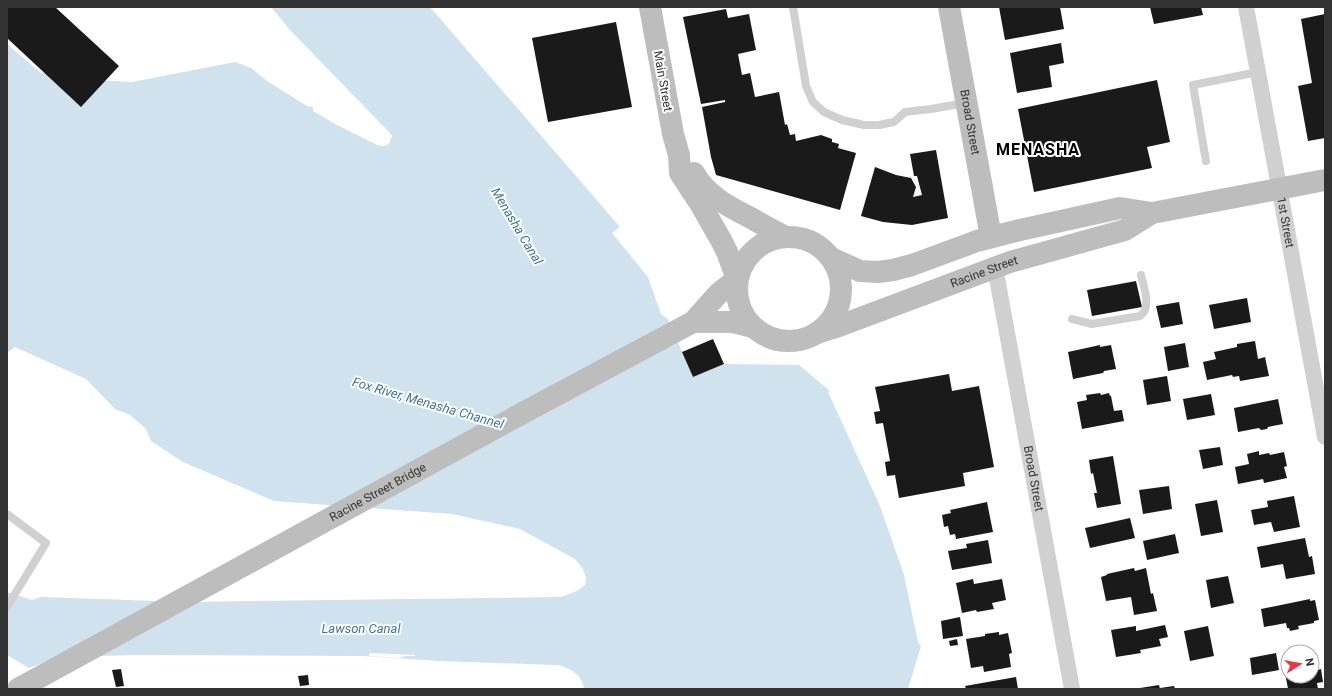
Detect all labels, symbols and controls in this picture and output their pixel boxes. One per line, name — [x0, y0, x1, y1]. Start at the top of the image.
street label: Main Street — [651, 50, 675, 112]
street label: Broad Street — [957, 88, 983, 156]
district label: MENASHA — [996, 140, 1080, 159]
water label: Menasha Canal — [488, 185, 546, 268]
street label: 1st Street — [1274, 196, 1297, 249]
street label: Racine Street — [948, 253, 1019, 291]
water label: Fox River, Menasha Channel — [351, 374, 506, 432]
street label: Broad Street — [1021, 445, 1046, 512]
street label: Racine Street Bridge — [327, 460, 429, 524]
water label: Lawson Canal — [322, 621, 401, 636]
north arrow — [1280, 644, 1320, 684]
text: N — [1302, 657, 1316, 667]

